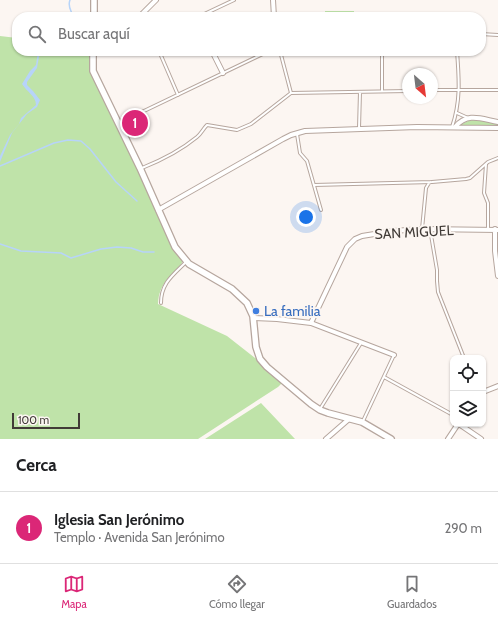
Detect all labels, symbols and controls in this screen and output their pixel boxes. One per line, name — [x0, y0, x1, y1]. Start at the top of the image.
search box — [12, 12, 486, 56]
icon: search — [26, 23, 48, 45]
text: Buscar aquí — [58, 25, 130, 43]
north arrow — [402, 68, 438, 104]
pin: 1 — [122, 108, 148, 138]
your location — [296, 207, 316, 227]
street label: SAN MIGUEL — [374, 221, 454, 243]
place label: La familia — [264, 302, 321, 320]
marker: La familia — [251, 306, 261, 316]
map controls — [450, 355, 486, 427]
button: locate — [450, 355, 486, 391]
button: layers — [450, 391, 486, 427]
scale bar — [12, 411, 80, 430]
text: 100 m — [18, 413, 49, 427]
text: Cerca — [16, 455, 57, 475]
text: Iglesia San Jerónimo — [54, 511, 184, 529]
text: 1 — [27, 520, 31, 536]
text: 290 m — [444, 520, 482, 536]
text: Templo · Avenida San Jerónimo — [54, 529, 225, 545]
tab: Mapa — [61, 573, 87, 611]
tab: Cómo llegar — [209, 573, 265, 611]
tab: Guardados — [387, 573, 437, 611]

